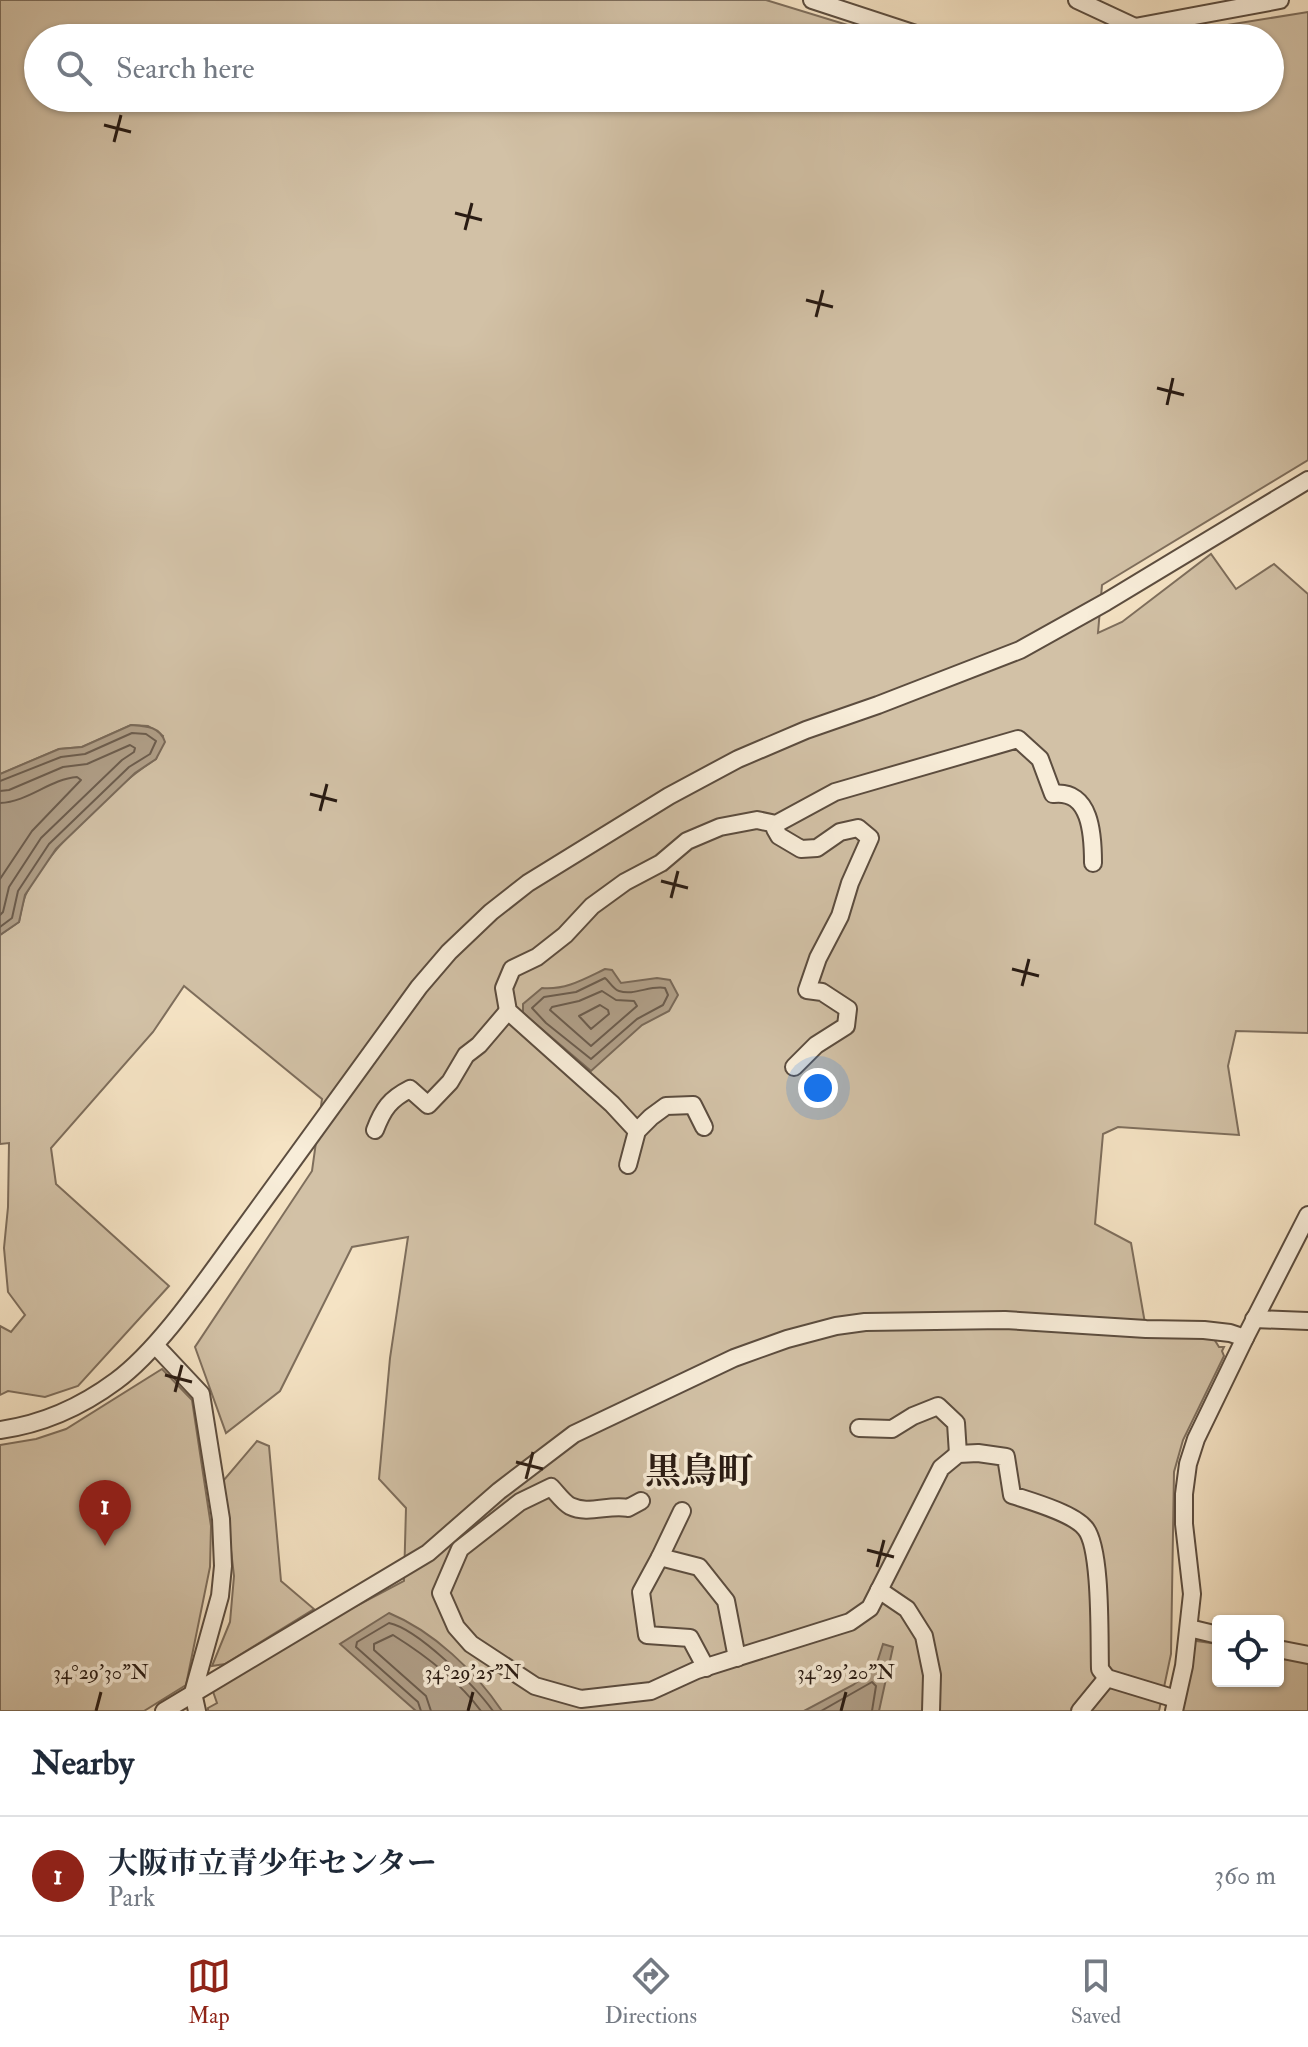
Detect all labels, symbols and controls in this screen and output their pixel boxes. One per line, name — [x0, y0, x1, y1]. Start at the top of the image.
search box — [24, 24, 1284, 112]
icon: search — [52, 46, 96, 90]
text: Search here — [116, 50, 255, 87]
your location — [798, 1068, 838, 1108]
district label: 黒鳥町 — [645, 1449, 753, 1494]
pin: 1 — [79, 1480, 131, 1546]
map controls — [1212, 1615, 1284, 1687]
button: locate — [1212, 1615, 1284, 1687]
text: 34°29'30"N — [53, 1660, 149, 1685]
text: 34°29'25"N — [425, 1660, 521, 1685]
text: 34°29'20"N — [797, 1660, 895, 1685]
text: Nearby — [32, 1742, 134, 1785]
text: 大阪市立青少年センター — [108, 1845, 437, 1882]
text: 1 — [53, 1860, 63, 1892]
text: 360 m — [1214, 1860, 1276, 1892]
text: Park — [108, 1882, 155, 1914]
tab: Map — [187, 1954, 231, 2030]
tab: Directions — [605, 1954, 697, 2030]
tab: Saved — [1071, 1954, 1121, 2030]

